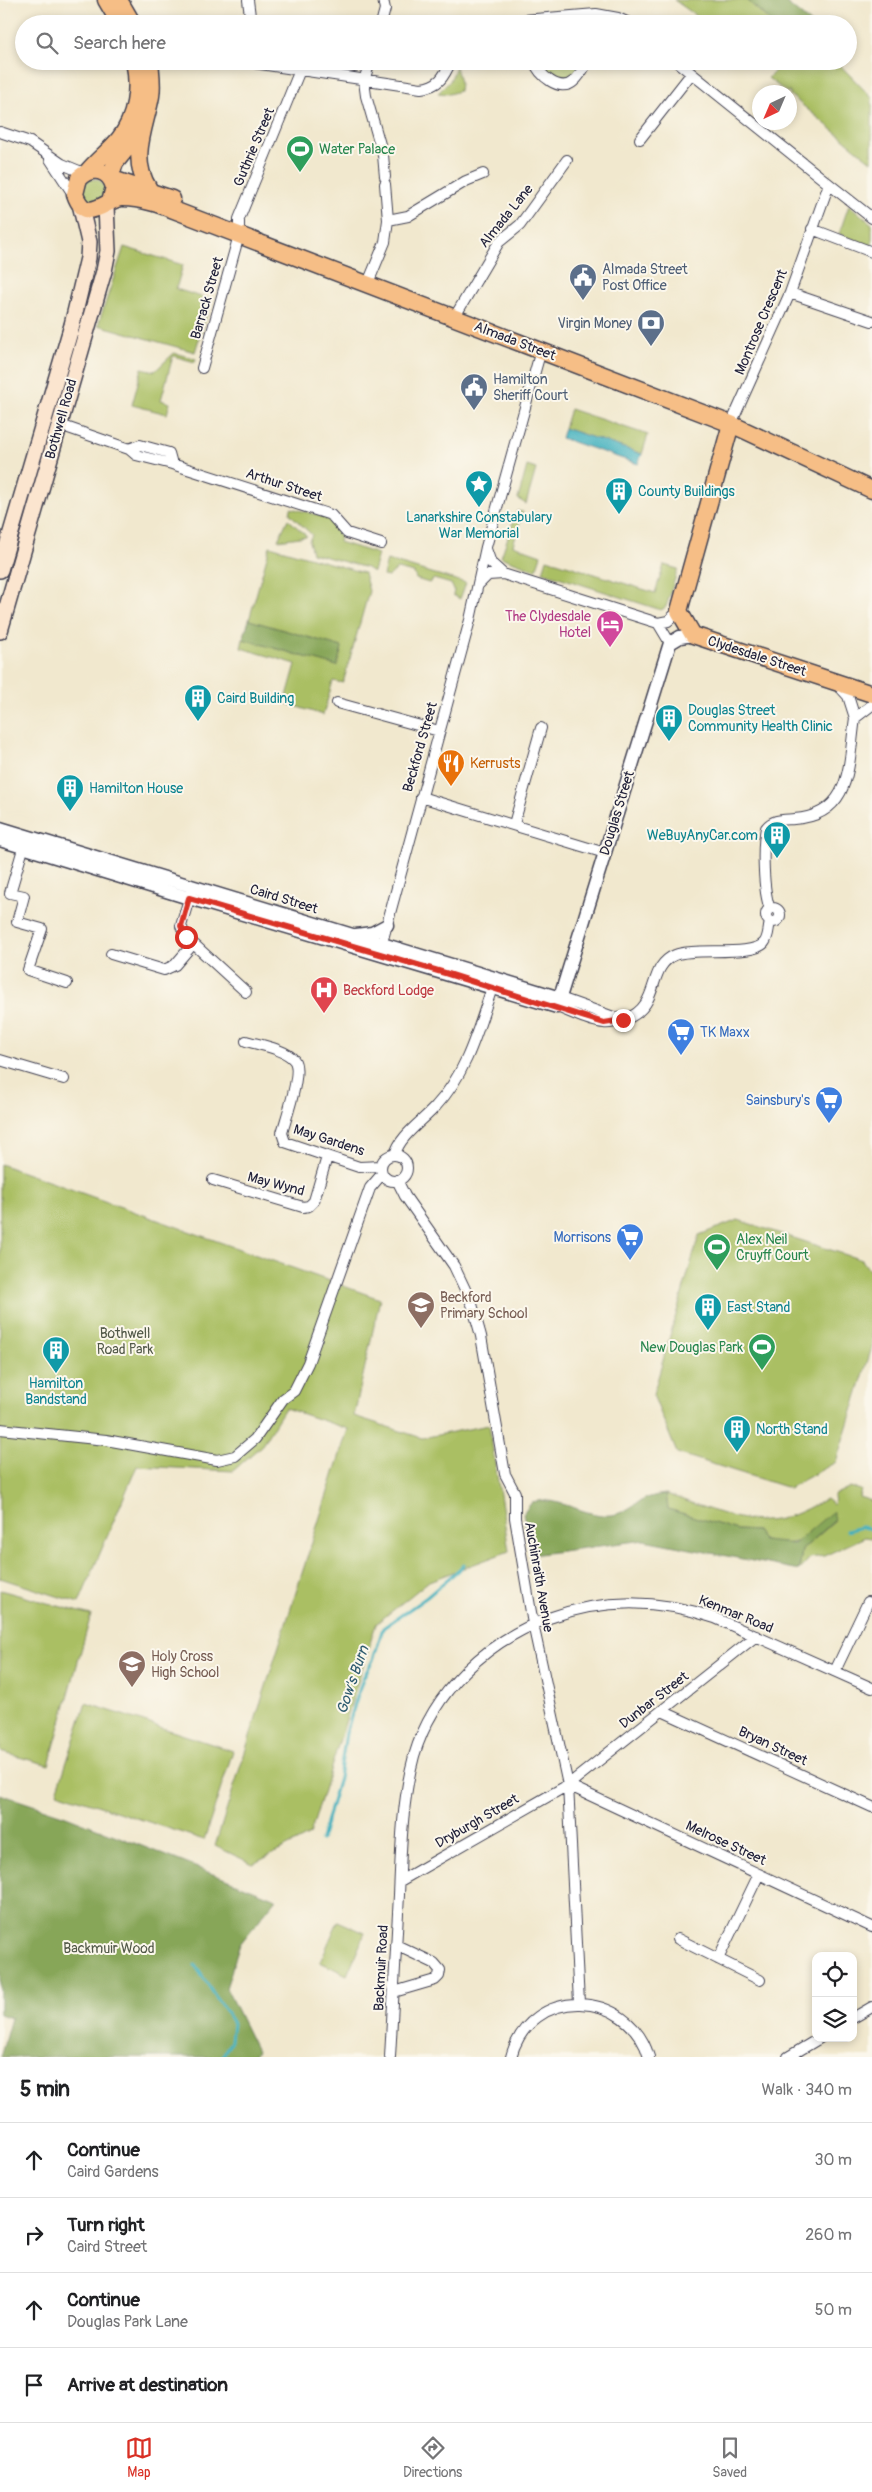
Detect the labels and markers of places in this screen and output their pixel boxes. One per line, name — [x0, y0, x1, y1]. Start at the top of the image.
sports icon: Water Palace — [285, 134, 315, 173]
place label: Water Palace — [319, 141, 395, 158]
place label: Almada Street Post Office — [602, 261, 688, 294]
public building icon: Almada Street Post Office — [568, 262, 598, 301]
bank icon: Virgin Money — [636, 308, 666, 347]
place label: Virgin Money — [558, 315, 632, 332]
place label: Hamilton Sheriff Court — [493, 371, 569, 404]
public building icon: Hamilton Sheriff Court — [459, 372, 489, 411]
place icon: Lanarkshire Constabulary War Memorial — [464, 469, 494, 508]
building icon: County Buildings — [604, 476, 634, 515]
place label: County Buildings — [638, 483, 736, 500]
place label: Lanarkshire Constabulary War Memorial — [406, 509, 552, 542]
place label: The Clydesdale Hotel — [505, 608, 591, 641]
hotel icon: The Clydesdale Hotel — [595, 609, 625, 648]
building icon: Caird Building — [183, 683, 213, 722]
place label: Caird Building — [217, 690, 294, 707]
place label: Douglas Street Community Health Clinic — [688, 702, 833, 735]
building icon: Douglas Street Community Health Clinic — [654, 703, 684, 742]
restaurant icon: Kerrusts — [436, 748, 466, 787]
place label: Kerrusts — [470, 755, 521, 772]
building icon: Hamilton House — [55, 773, 85, 812]
place label: Hamilton House — [89, 780, 183, 797]
building icon: WeBuyAnyCar.com — [762, 820, 792, 859]
place label: WeBuyAnyCar.com — [647, 827, 758, 844]
hospital icon: Beckford Lodge — [309, 975, 339, 1014]
place label: Beckford Lodge — [343, 982, 434, 999]
supermarket icon: TK Maxx — [666, 1017, 696, 1056]
place label: TK Maxx — [700, 1024, 750, 1041]
supermarket icon: Sainsbury's — [814, 1085, 844, 1124]
place label: Sainsbury's — [745, 1092, 811, 1109]
supermarket icon: Morrisons — [615, 1222, 645, 1261]
place label: Morrisons — [553, 1229, 612, 1246]
place label: Alex Neil Cruyff Court — [736, 1231, 809, 1264]
sports icon: Alex Neil Cruyff Court — [702, 1232, 732, 1271]
place label: Beckford Primary School — [440, 1289, 528, 1322]
school or university icon: Beckford Primary School — [406, 1290, 436, 1329]
building icon: East Stand — [693, 1292, 723, 1331]
place label: East Stand — [727, 1299, 791, 1316]
sports icon: New Douglas Park — [747, 1332, 777, 1371]
building icon: Hamilton Bandstand — [41, 1335, 71, 1374]
place label: New Douglas Park — [640, 1339, 743, 1356]
place label: Hamilton Bandstand — [25, 1375, 87, 1408]
building icon: North Stand — [722, 1414, 752, 1453]
place label: North Stand — [756, 1421, 828, 1438]
place label: Holy Cross High School — [151, 1648, 219, 1681]
school or university icon: Holy Cross High School — [117, 1649, 147, 1688]

